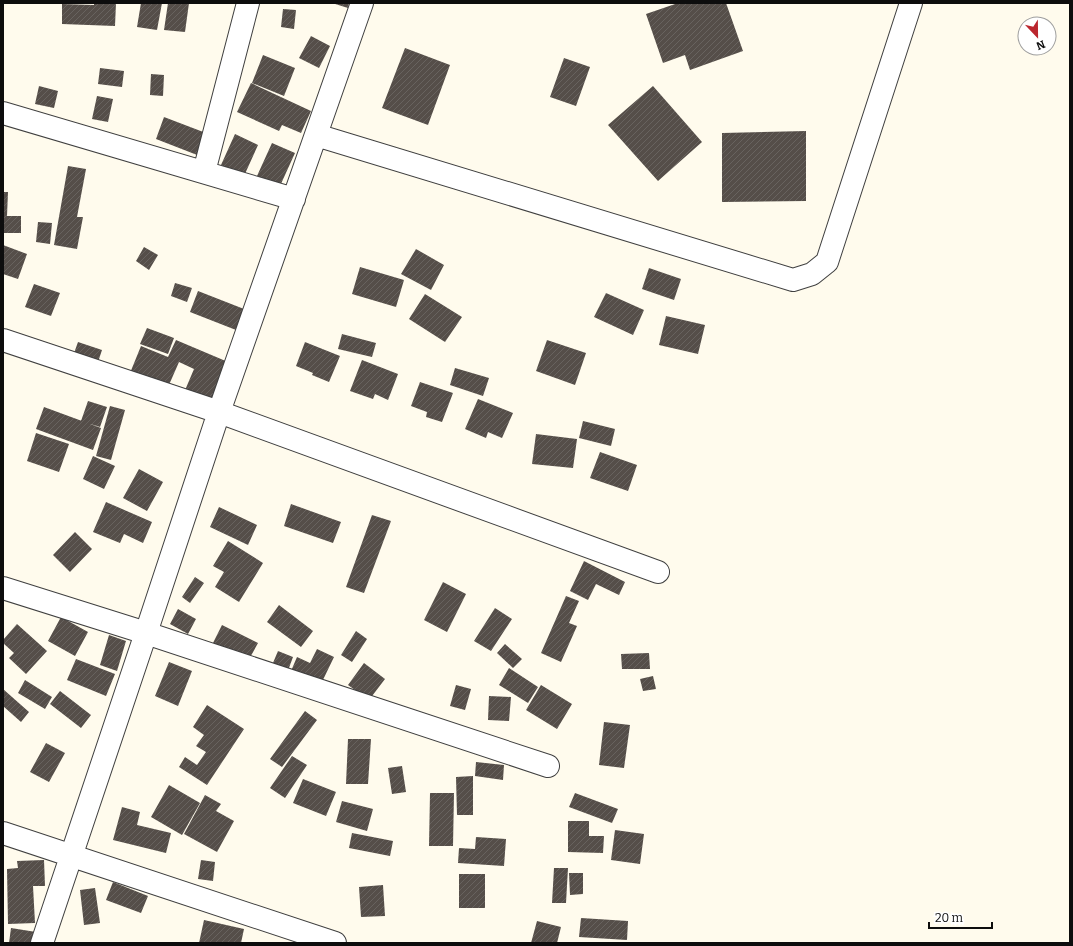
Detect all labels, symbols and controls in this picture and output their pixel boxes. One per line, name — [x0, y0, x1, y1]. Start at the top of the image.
north arrow — [1017, 16, 1057, 56]
text: N — [1034, 37, 1047, 53]
scale bar — [929, 904, 992, 930]
text: 20 m — [935, 911, 964, 925]

